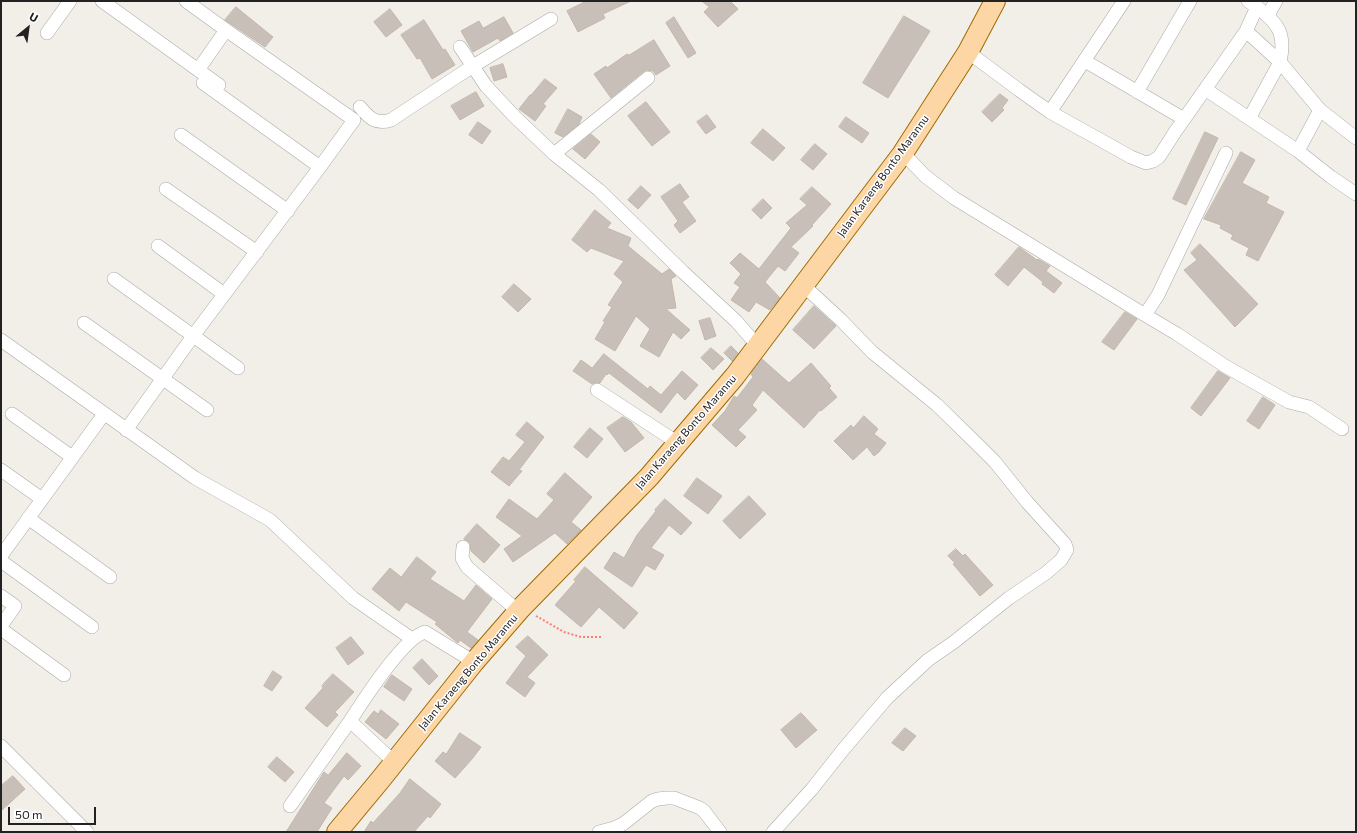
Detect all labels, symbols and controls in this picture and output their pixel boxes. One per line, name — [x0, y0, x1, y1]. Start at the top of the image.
north arrow — [8, 8, 48, 48]
text: U — [27, 9, 41, 25]
street label: Jalan Karaeng Bonto Marannu — [834, 113, 932, 239]
street label: Jalan Karaeng Bonto Marannu — [633, 372, 739, 492]
street label: Jalan Karaeng Bonto Marannu — [416, 611, 520, 733]
scale bar — [10, 799, 98, 825]
text: 50 m — [15, 807, 43, 821]

